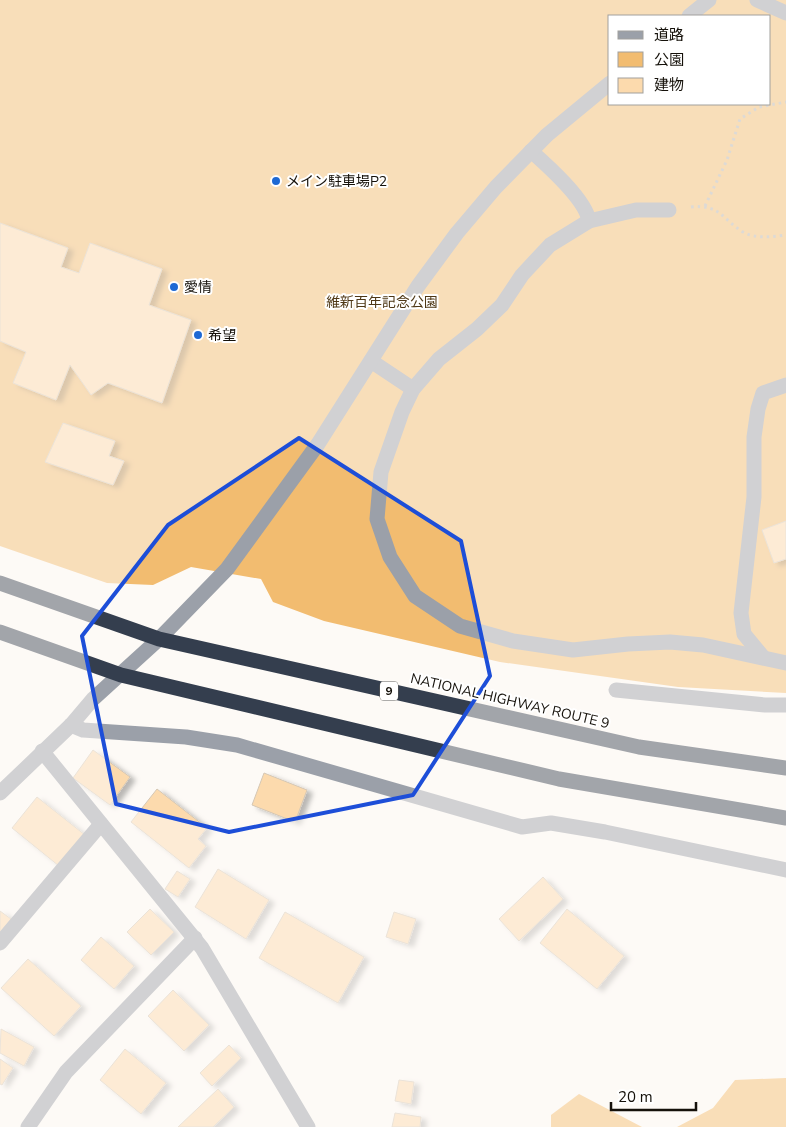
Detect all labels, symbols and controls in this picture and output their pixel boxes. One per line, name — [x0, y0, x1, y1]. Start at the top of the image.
legend — [608, 15, 771, 105]
text: 道路 — [654, 25, 684, 45]
text: 公園 — [654, 50, 684, 70]
text: 建物 — [654, 75, 684, 95]
place label: メイン駐車場P2 — [286, 172, 387, 191]
marker: メイン駐車場P2 — [270, 175, 282, 187]
place label: 愛情 — [184, 278, 212, 297]
marker: 愛情 — [168, 281, 180, 293]
park label: 維新百年記念公園 — [326, 293, 438, 312]
place label: 希望 — [208, 326, 236, 345]
marker: 希望 — [192, 329, 204, 341]
street label: NATIONAL HIGHWAY ROUTE 9 — [409, 669, 611, 733]
road number: 9 — [380, 681, 398, 700]
scale bar — [611, 1080, 696, 1112]
text: 20 m — [618, 1087, 653, 1107]

